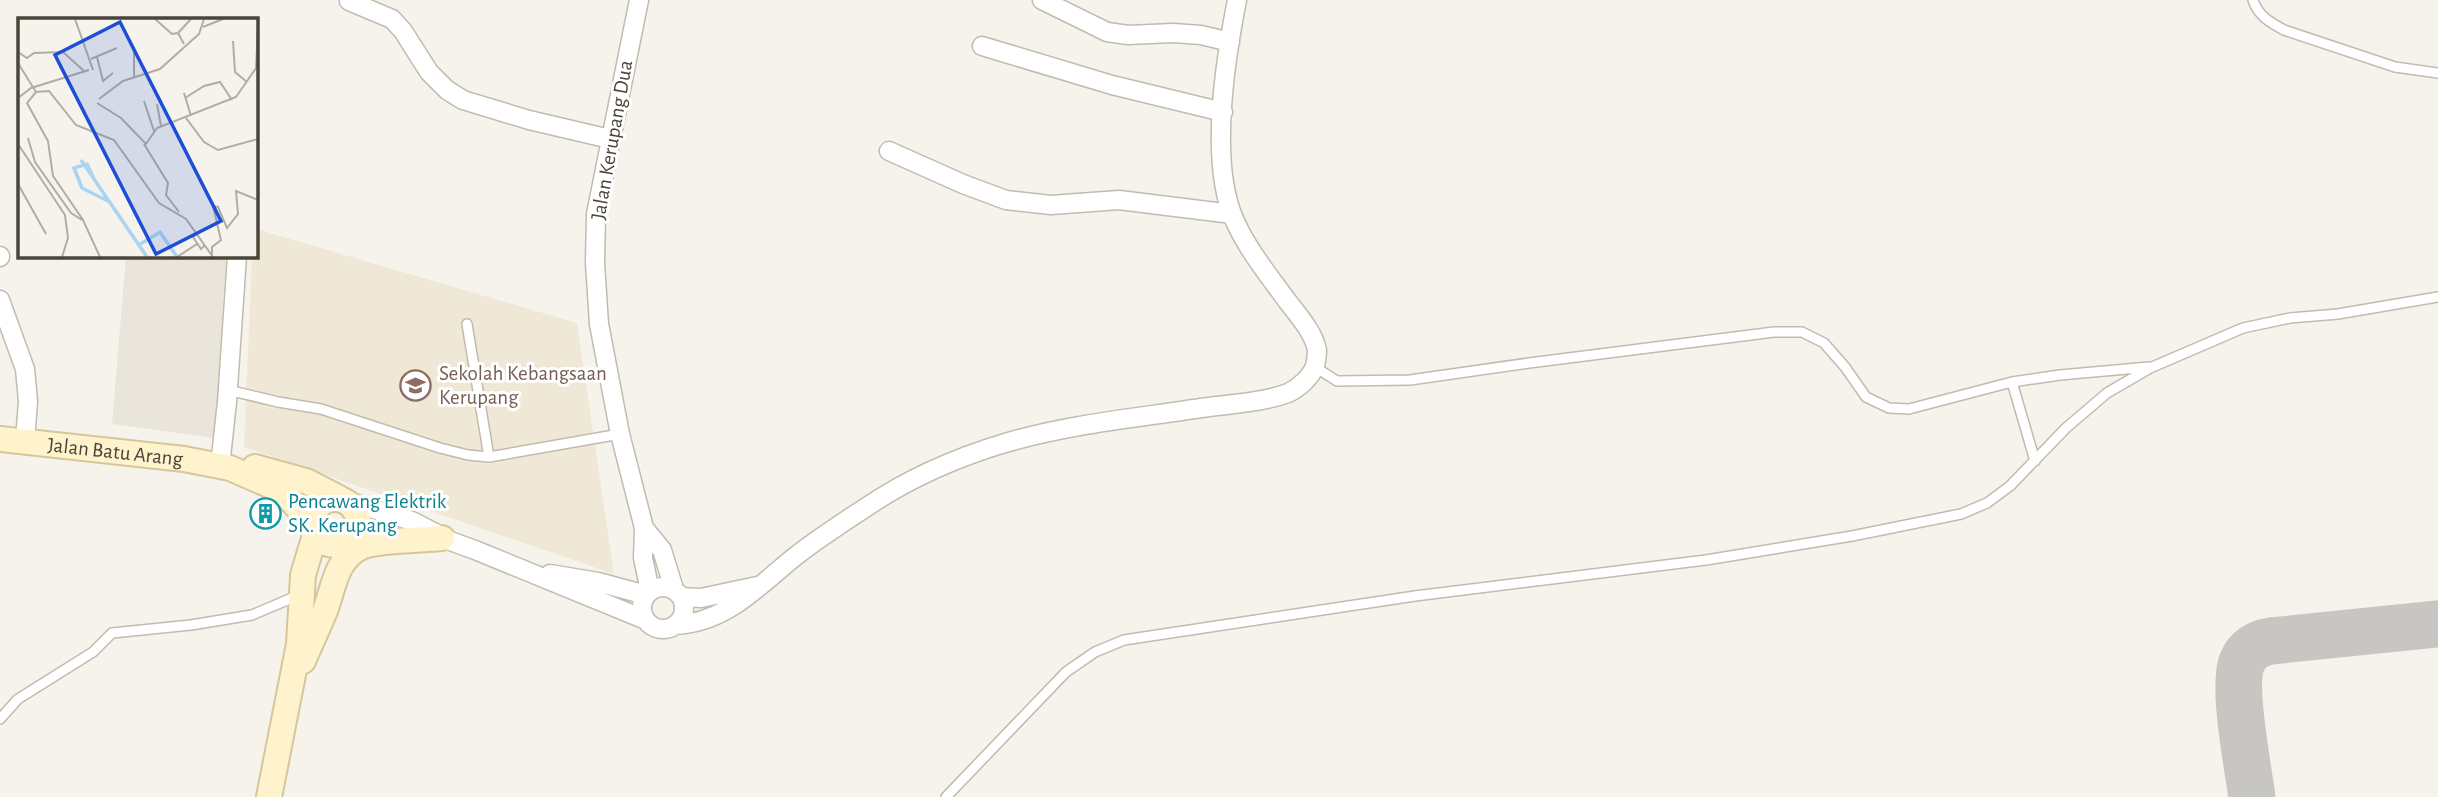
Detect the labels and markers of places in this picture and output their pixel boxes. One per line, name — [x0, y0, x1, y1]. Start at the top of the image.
place label: Sekolah Kebangsaan Kerupang — [439, 363, 607, 408]
school or university icon: Sekolah Kebangsaan Kerupang — [399, 368, 433, 402]
place label: Pencawang Elektrik SK. Kerupang — [288, 491, 447, 536]
building icon: Pencawang Elektrik SK. Kerupang — [248, 496, 282, 530]

